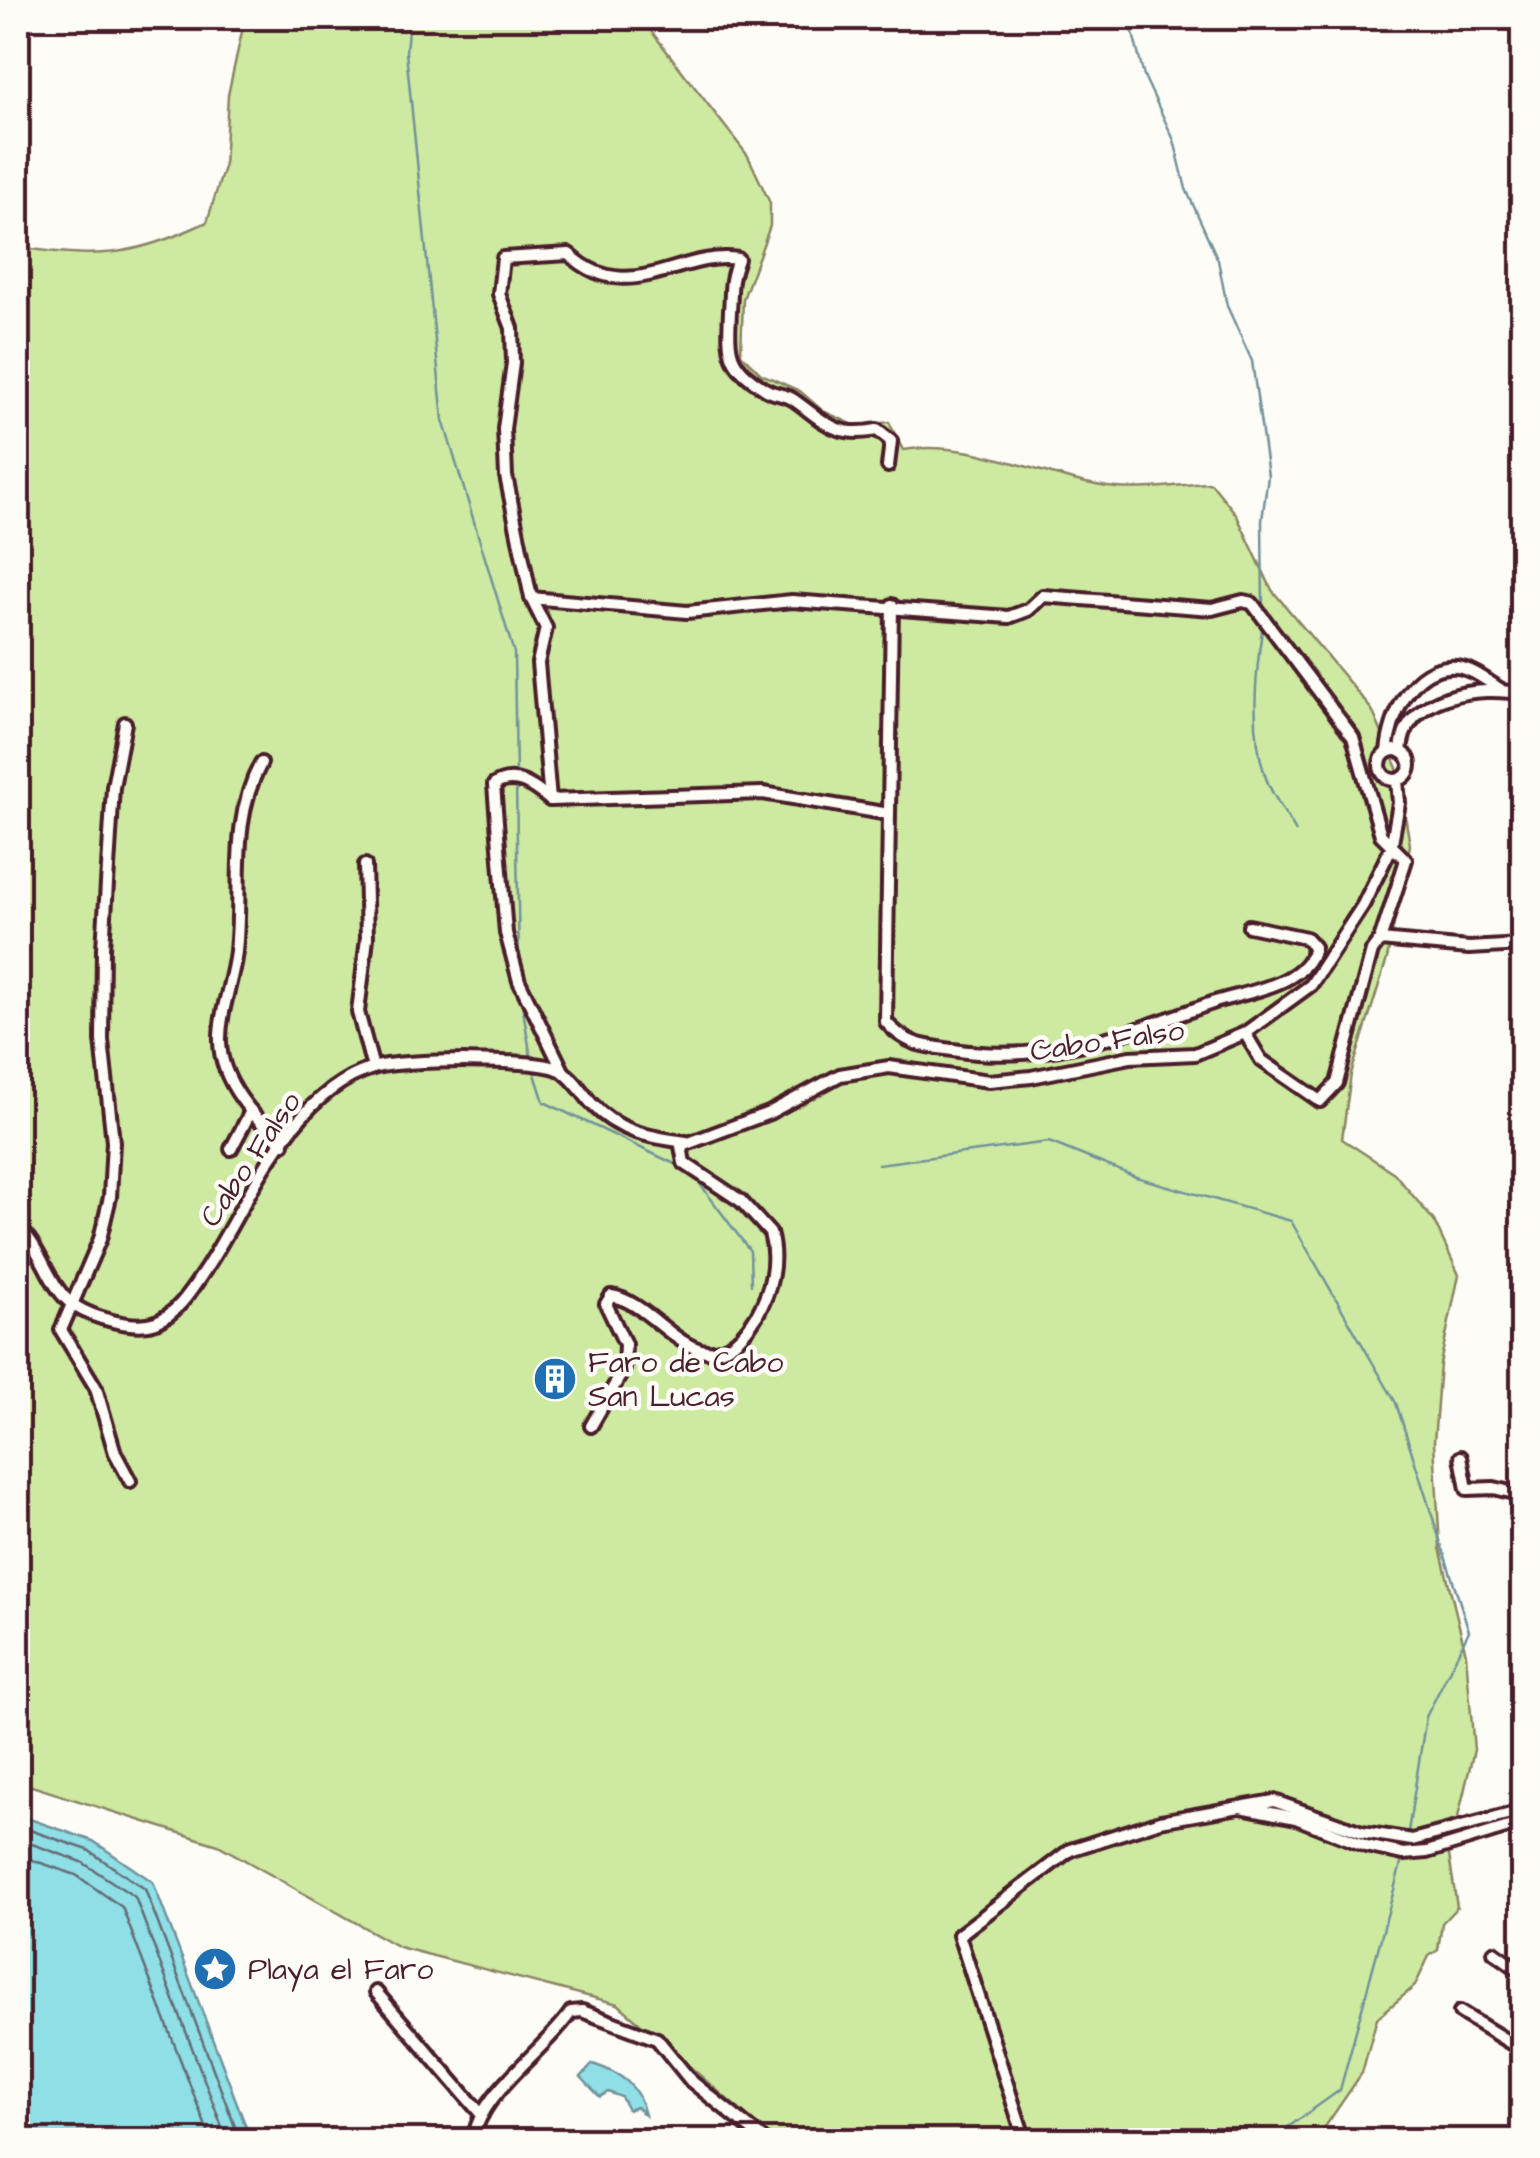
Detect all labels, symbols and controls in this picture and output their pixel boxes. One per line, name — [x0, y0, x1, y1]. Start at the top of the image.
street label: Cabo Falso — [1028, 1009, 1187, 1073]
street label: Cabo Falso — [190, 1083, 312, 1236]
place label: Faro de Cabo San Lucas — [588, 1342, 783, 1418]
building icon: Faro de Cabo San Lucas — [532, 1356, 578, 1402]
place icon: Playa el Faro — [192, 1946, 238, 1992]
place label: Playa el Faro — [248, 1949, 433, 1992]

